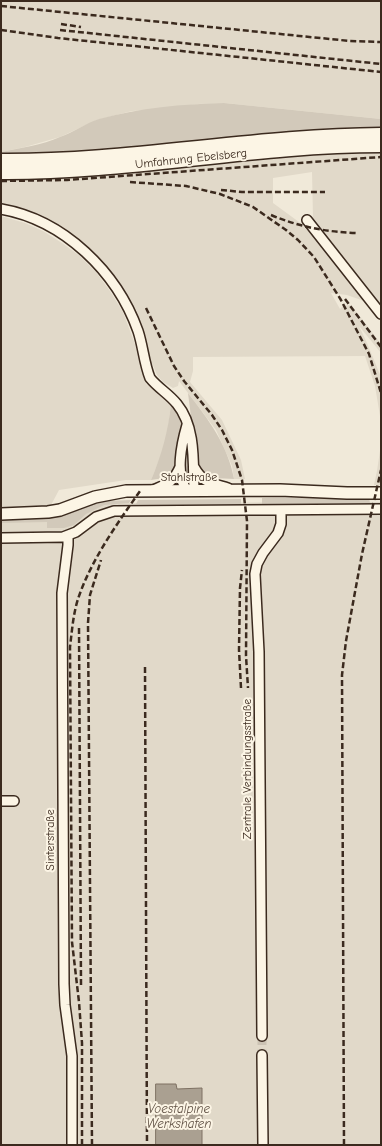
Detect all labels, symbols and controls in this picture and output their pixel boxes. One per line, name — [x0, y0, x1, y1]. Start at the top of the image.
street label: Umfahrung Ebelsberg — [134, 146, 248, 172]
street label: Stahlstraße — [161, 471, 217, 485]
street label: Zentrale Verbindungsstraße — [241, 699, 255, 839]
street label: Sinterstraße — [44, 809, 58, 871]
water label: Voestalpine Werkshafen — [147, 1101, 211, 1132]

